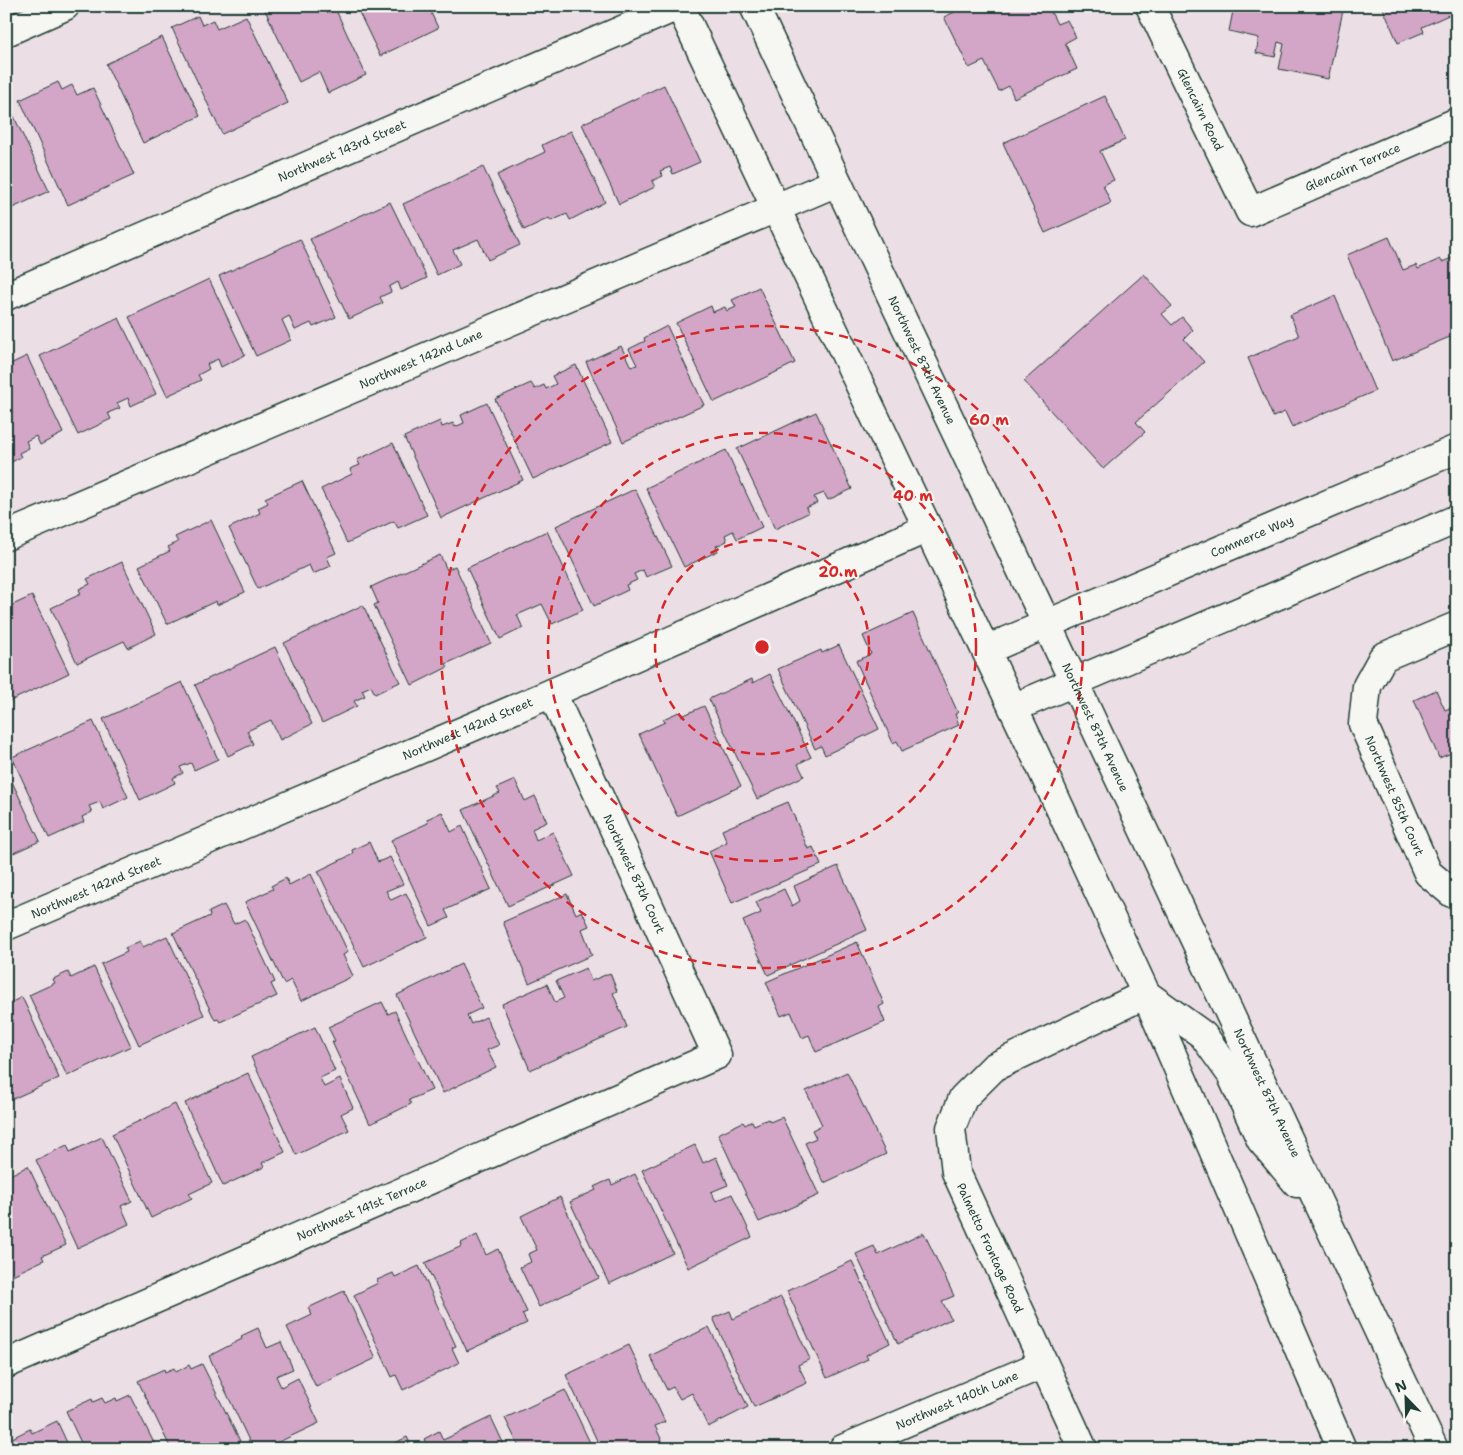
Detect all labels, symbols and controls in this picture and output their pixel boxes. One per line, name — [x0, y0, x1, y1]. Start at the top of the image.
street label: Glencairn Road — [1173, 66, 1227, 154]
street label: Northwest 143rd Street — [275, 116, 409, 186]
street label: Glencairn Terrace — [1303, 139, 1403, 195]
street label: Northwest 87th Avenue — [884, 293, 959, 427]
street label: Northwest 142nd Lane — [357, 326, 485, 393]
text: 60 m — [969, 410, 1009, 430]
text: 40 m — [893, 486, 933, 506]
street label: Commerce Way — [1208, 512, 1296, 561]
text: 20 m — [818, 562, 858, 582]
centre of rings — [753, 638, 771, 656]
street label: Northwest 87th Avenue — [1058, 660, 1132, 795]
street label: Northwest 142nd Street — [400, 694, 535, 764]
street label: Northwest 85th Court — [1361, 733, 1428, 859]
street label: Northwest 87th Court — [599, 812, 669, 936]
street label: Northwest 142nd Street — [29, 853, 164, 922]
street label: Northwest 87th Avenue — [1230, 1026, 1304, 1160]
street label: Northwest 141st Terrace — [294, 1174, 430, 1245]
street label: Palmetto Frontage Road — [953, 1180, 1027, 1316]
street label: Northwest 140th Lane — [893, 1367, 1021, 1434]
north arrow — [1380, 1372, 1430, 1422]
text: N — [1392, 1376, 1410, 1396]

